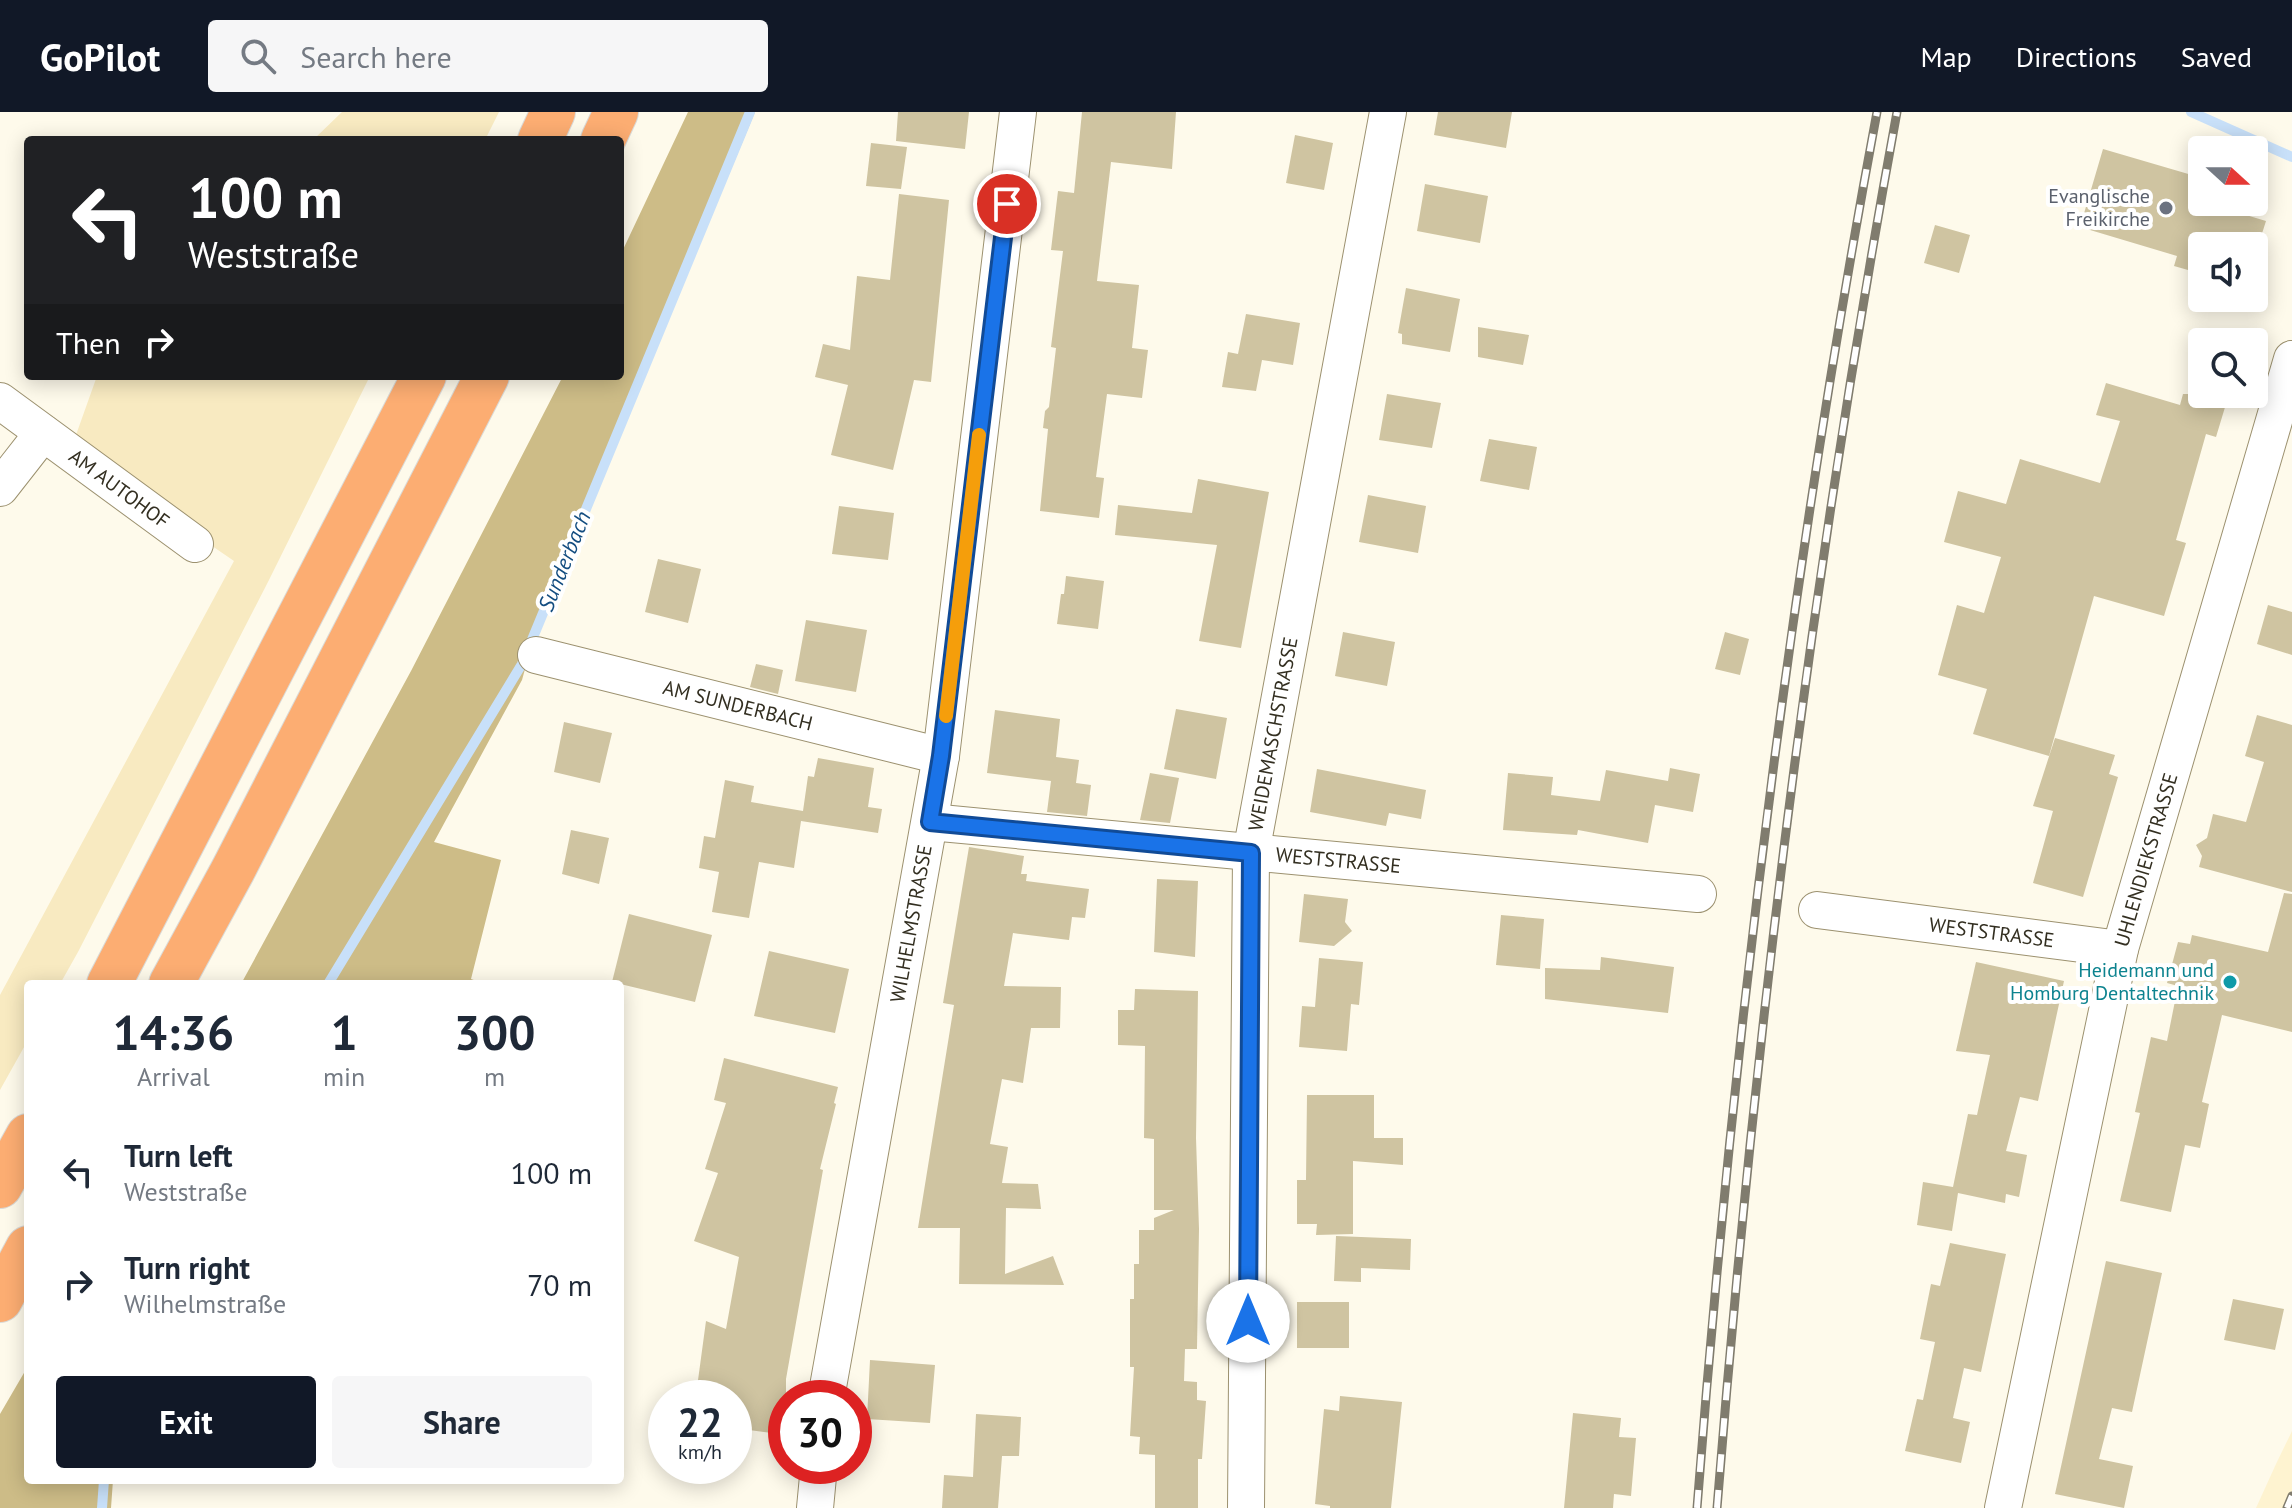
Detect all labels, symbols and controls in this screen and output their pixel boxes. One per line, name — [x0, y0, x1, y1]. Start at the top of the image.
search box — [208, 20, 768, 92]
text: GoPilot — [40, 32, 160, 81]
icon: search — [236, 34, 280, 78]
text: Search here — [300, 37, 452, 76]
text: Map — [1921, 38, 1972, 75]
text: Directions — [2016, 38, 2137, 75]
text: Saved — [2181, 38, 2252, 75]
north arrow — [2188, 136, 2268, 216]
map controls — [2188, 136, 2268, 408]
text: 100 m — [188, 161, 343, 233]
icon: left — [56, 168, 160, 272]
pin — [973, 170, 1041, 238]
icon: arrive — [985, 182, 1029, 226]
place label: Evanglische Freikirche — [2048, 183, 2150, 232]
marker: Evanglische Freikirche — [2157, 199, 2175, 217]
text: Weststraße — [188, 231, 359, 278]
button: sound — [2188, 232, 2268, 312]
icon: right — [137, 320, 181, 364]
text: Then — [56, 323, 121, 362]
button: search — [2188, 328, 2268, 408]
street label: AM AUTOHOF — [64, 443, 175, 534]
water label: Sunderbach — [531, 507, 597, 615]
street label: WEIDEMASCHSTRASSE — [1242, 635, 1304, 833]
street label: AM SUNDERBACH — [660, 674, 815, 737]
street label: UHLENDIEKSTRASSE — [2108, 770, 2184, 950]
street label: WESTSTRASSE — [1274, 841, 1402, 879]
street label: WILHELMSTRASSE — [884, 843, 938, 1005]
street label: WESTSTRASSE — [1927, 912, 2056, 953]
place label: Heidemann und Homburg Dentaltechnik — [2010, 957, 2214, 1006]
marker: Heidemann und Homburg Dentaltechnik — [2221, 973, 2239, 991]
text: 14:36 — [113, 1001, 234, 1063]
text: 1 — [330, 1001, 358, 1063]
text: 300 — [454, 1001, 535, 1063]
text: Arrival — [137, 1060, 210, 1093]
text: min — [323, 1060, 365, 1093]
text: m — [484, 1060, 505, 1093]
text: Turn left — [124, 1136, 232, 1175]
icon: left — [56, 1150, 100, 1194]
text: 100 m — [511, 1153, 592, 1192]
text: Weststraße — [124, 1175, 248, 1208]
text: Turn right — [124, 1248, 250, 1287]
icon: right — [56, 1262, 100, 1306]
text: 70 m — [527, 1265, 592, 1304]
position arrow — [1206, 1279, 1290, 1363]
text: Wilhelmstraße — [124, 1287, 286, 1320]
button: Exit — [56, 1376, 316, 1468]
button: Share — [332, 1376, 592, 1468]
speed limit sign: 30 — [768, 1380, 872, 1484]
text: 22 — [677, 1396, 723, 1448]
text: km/h — [678, 1439, 722, 1465]

